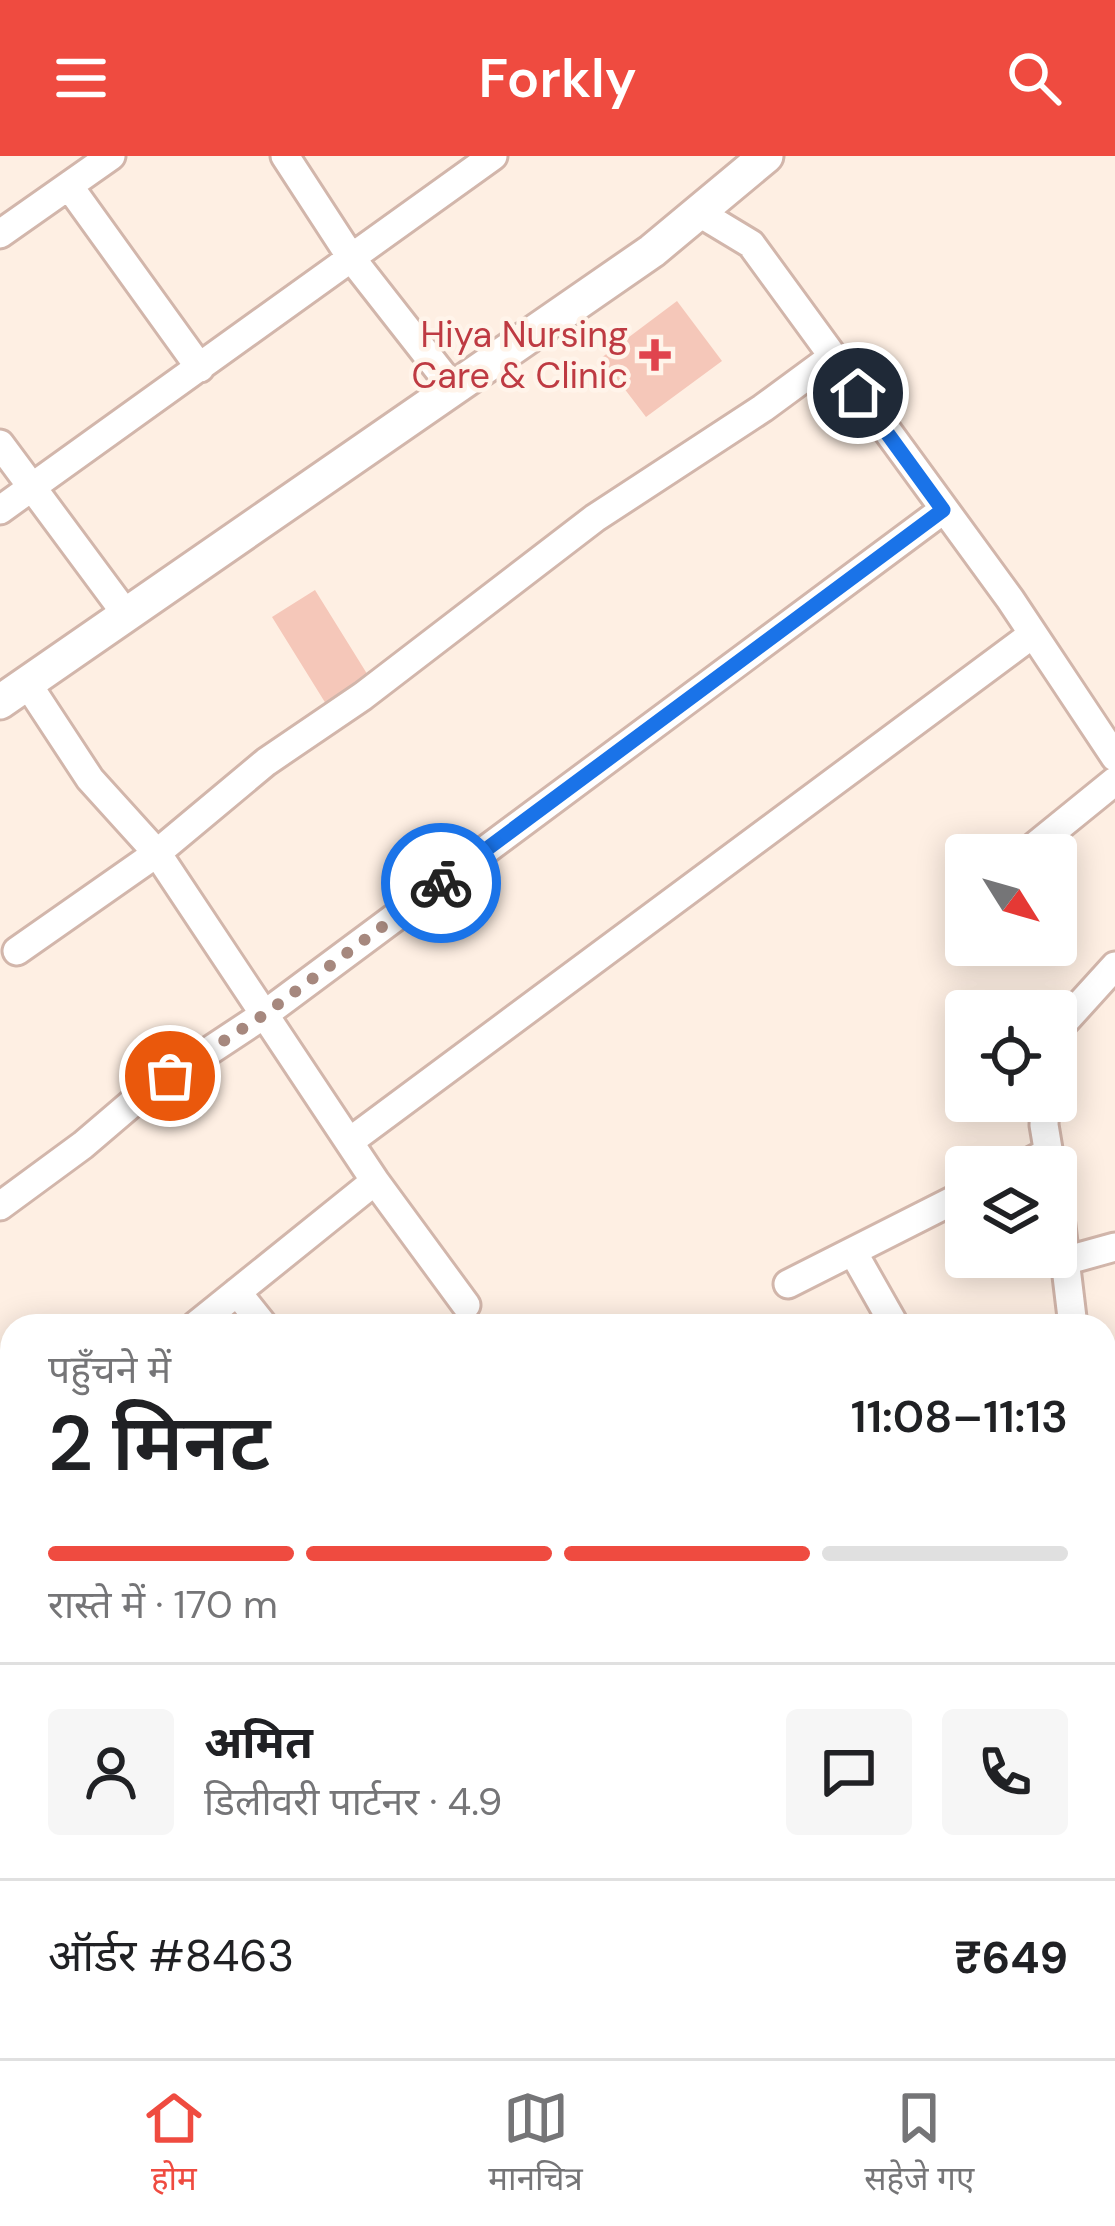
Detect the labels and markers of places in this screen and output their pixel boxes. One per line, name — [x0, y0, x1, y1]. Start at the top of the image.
place label: Hiya Nursing Care & Clinic — [412, 311, 628, 399]
marker: Hiya Nursing Care & Clinic — [639, 339, 671, 371]
pin — [807, 342, 909, 444]
pin — [119, 1025, 221, 1127]

